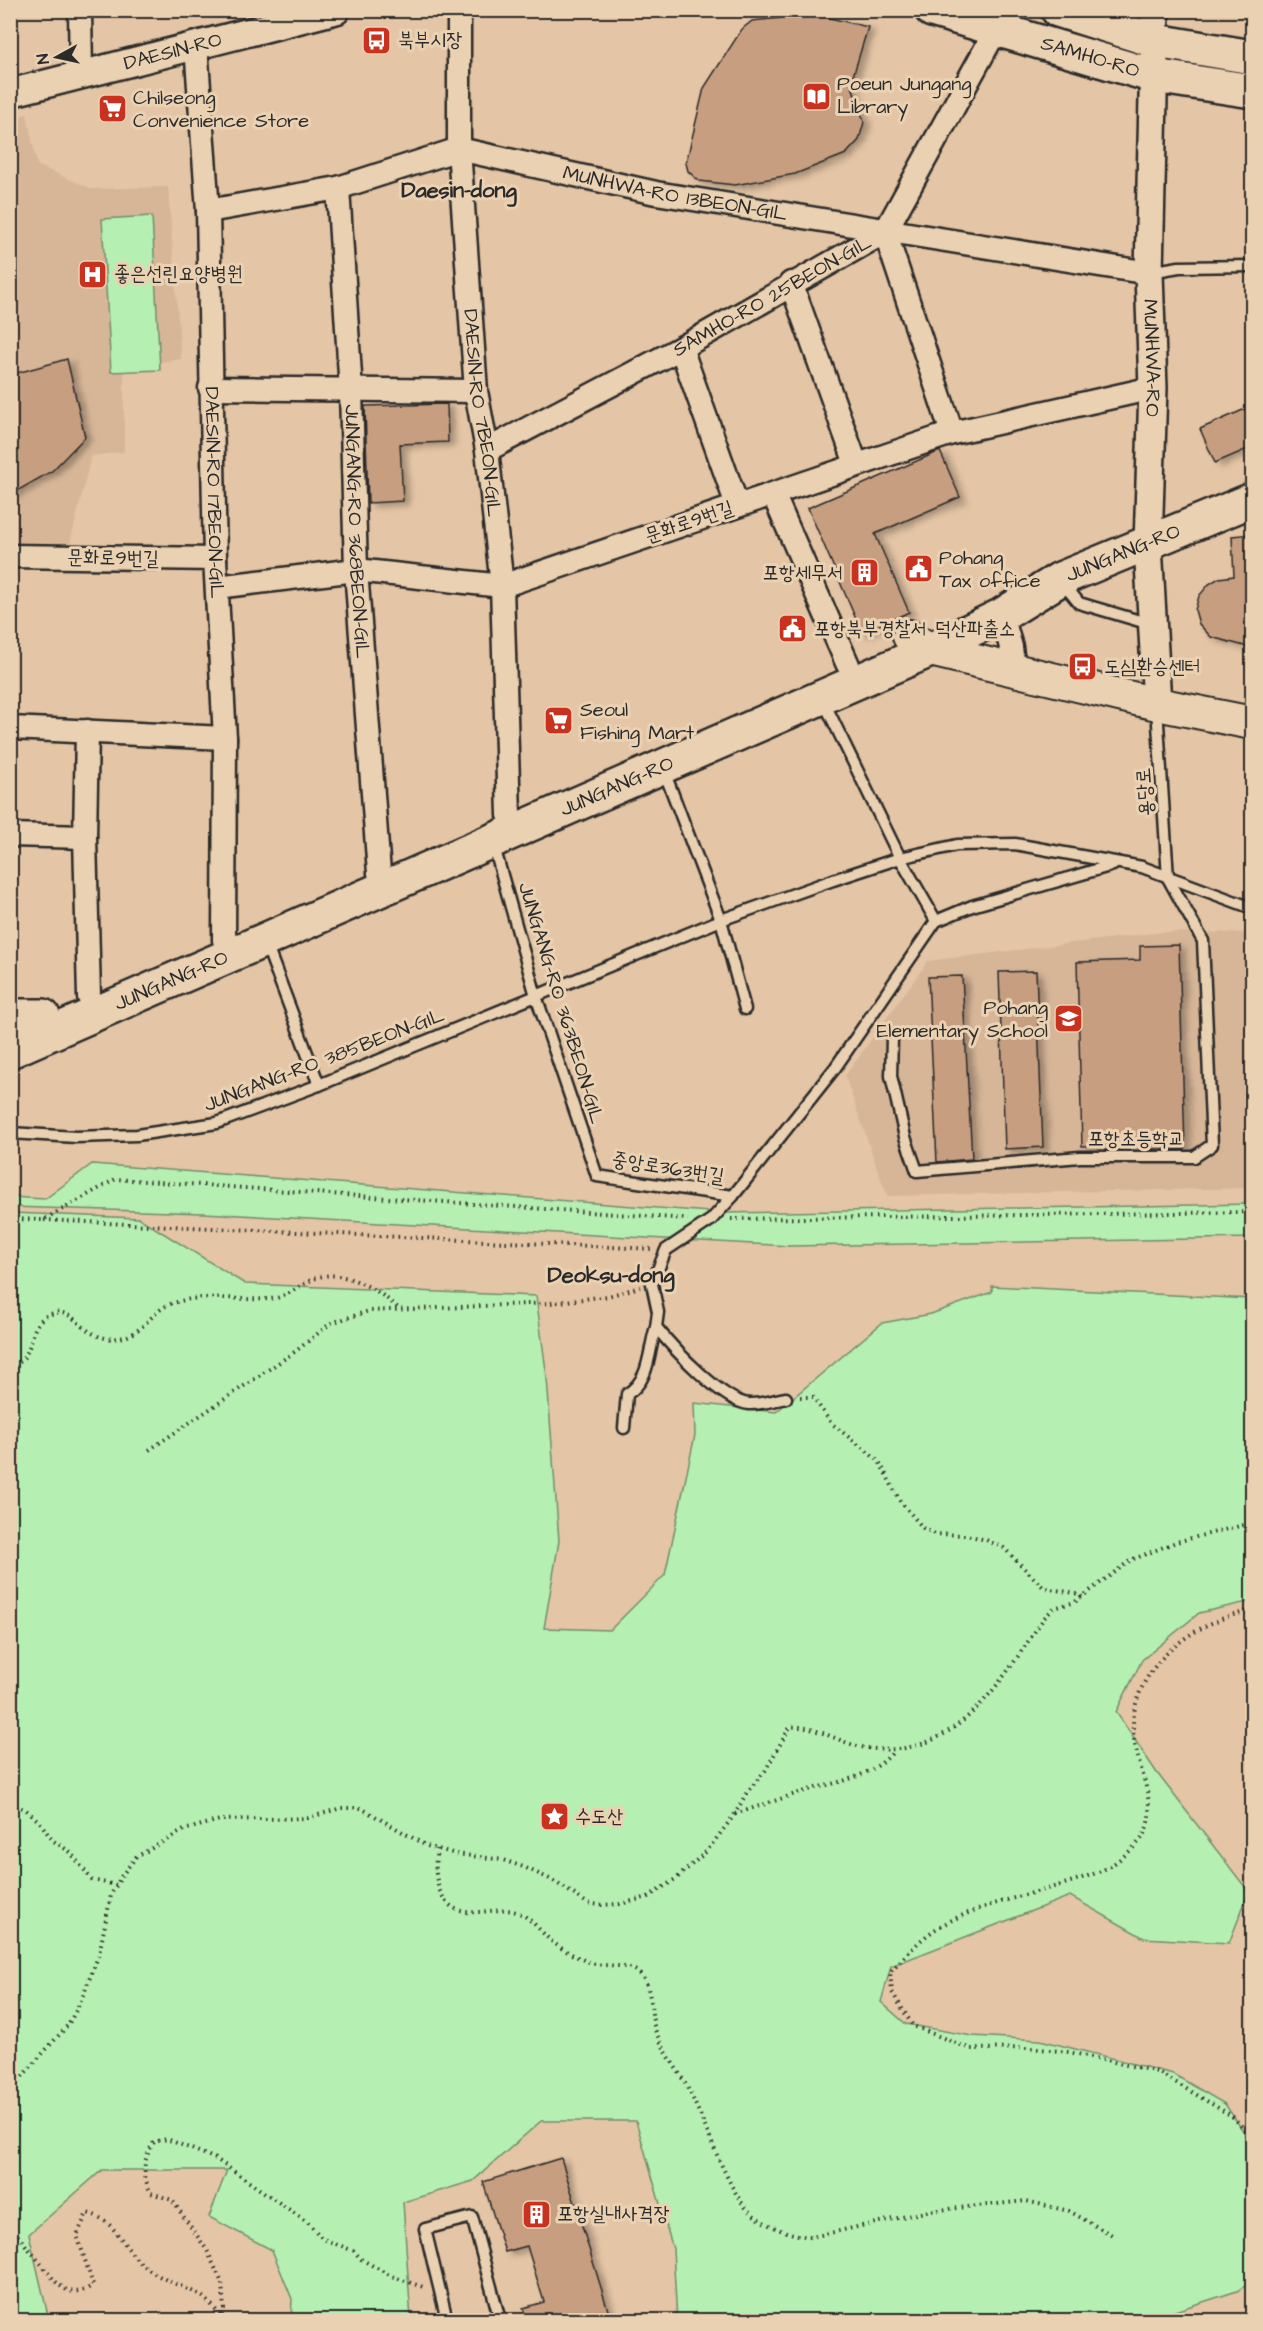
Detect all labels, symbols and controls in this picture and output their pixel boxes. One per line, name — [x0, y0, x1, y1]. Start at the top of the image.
bus stop icon: 북부시장 — [361, 24, 393, 56]
street label: DAESIN-RO — [121, 26, 225, 77]
place label: 북부시장 — [398, 26, 462, 54]
north arrow — [27, 27, 87, 87]
street label: SAMHO-RO — [1037, 29, 1143, 85]
text: N — [32, 52, 55, 65]
place label: Poeun Jungang Library — [837, 70, 972, 122]
library icon: Poeun Jungang Library — [800, 80, 832, 112]
place label: Chilseong Convenience Store — [133, 84, 309, 135]
supermarket icon: Chilseong Convenience Store — [96, 93, 128, 125]
street label: MUNHWA-RO 13BEON-GIL — [560, 159, 790, 228]
district label: Daesin-dong — [401, 175, 517, 207]
street label: SAMHO-RO 25BEON-GIL — [668, 229, 877, 364]
hospital icon: 좋은선린요양병원 — [77, 258, 109, 290]
place label: 좋은선린요양병원 — [114, 260, 243, 288]
street label: MUNHWA-RO — [1136, 298, 1167, 417]
street label: DAESIN-RO 7BEON-GIL — [456, 308, 508, 518]
street label: DAESIN-RO 17BEON-GIL — [198, 386, 231, 599]
street label: JUNGANG-RO 368BEON-GIL — [337, 404, 377, 659]
street label: 문화로9번길 — [641, 494, 737, 550]
street label: JUNGANG-RO — [1062, 517, 1184, 589]
street label: 문화로9번길 — [67, 543, 159, 573]
place label: Pohang Tax office — [939, 544, 1041, 595]
public building icon: Pohang Tax office — [902, 553, 934, 585]
building icon: 포항세무서 — [848, 557, 880, 589]
place label: 포항세무서 — [763, 559, 843, 587]
public building icon: 포항북부경찰서 덕산파출소 — [777, 613, 809, 645]
place label: 포항북부경찰서 덕산파출소 — [814, 615, 1015, 643]
bus stop icon: 도심환승센터 — [1067, 651, 1099, 683]
place label: 도심환승센터 — [1104, 653, 1201, 681]
place label: Seoul Fishing Mart — [580, 696, 694, 748]
supermarket icon: Seoul Fishing Mart — [543, 705, 575, 737]
street label: JUNGANG-RO — [556, 749, 678, 824]
street label: 용당로 — [1129, 767, 1161, 817]
street label: JUNGANG-RO 363BEON-GIL — [511, 879, 611, 1127]
street label: JUNGANG-RO — [110, 944, 233, 1018]
place label: Pohang Elementary School — [876, 994, 1048, 1046]
street label: JUNGANG-RO 385BEON-GIL — [200, 1001, 448, 1119]
school or university icon: Pohang Elementary School — [1053, 1003, 1085, 1035]
street label: 포항초등학교 — [1088, 1125, 1184, 1153]
street label: 중앙로363번길 — [610, 1145, 726, 1191]
district label: Deoksu-dong — [547, 1260, 675, 1292]
place icon: 수도산 — [538, 1801, 570, 1833]
place label: 수도산 — [575, 1803, 623, 1831]
building icon: 포항실내사격장 — [520, 2198, 552, 2230]
place label: 포항실내사격장 — [557, 2200, 670, 2228]

